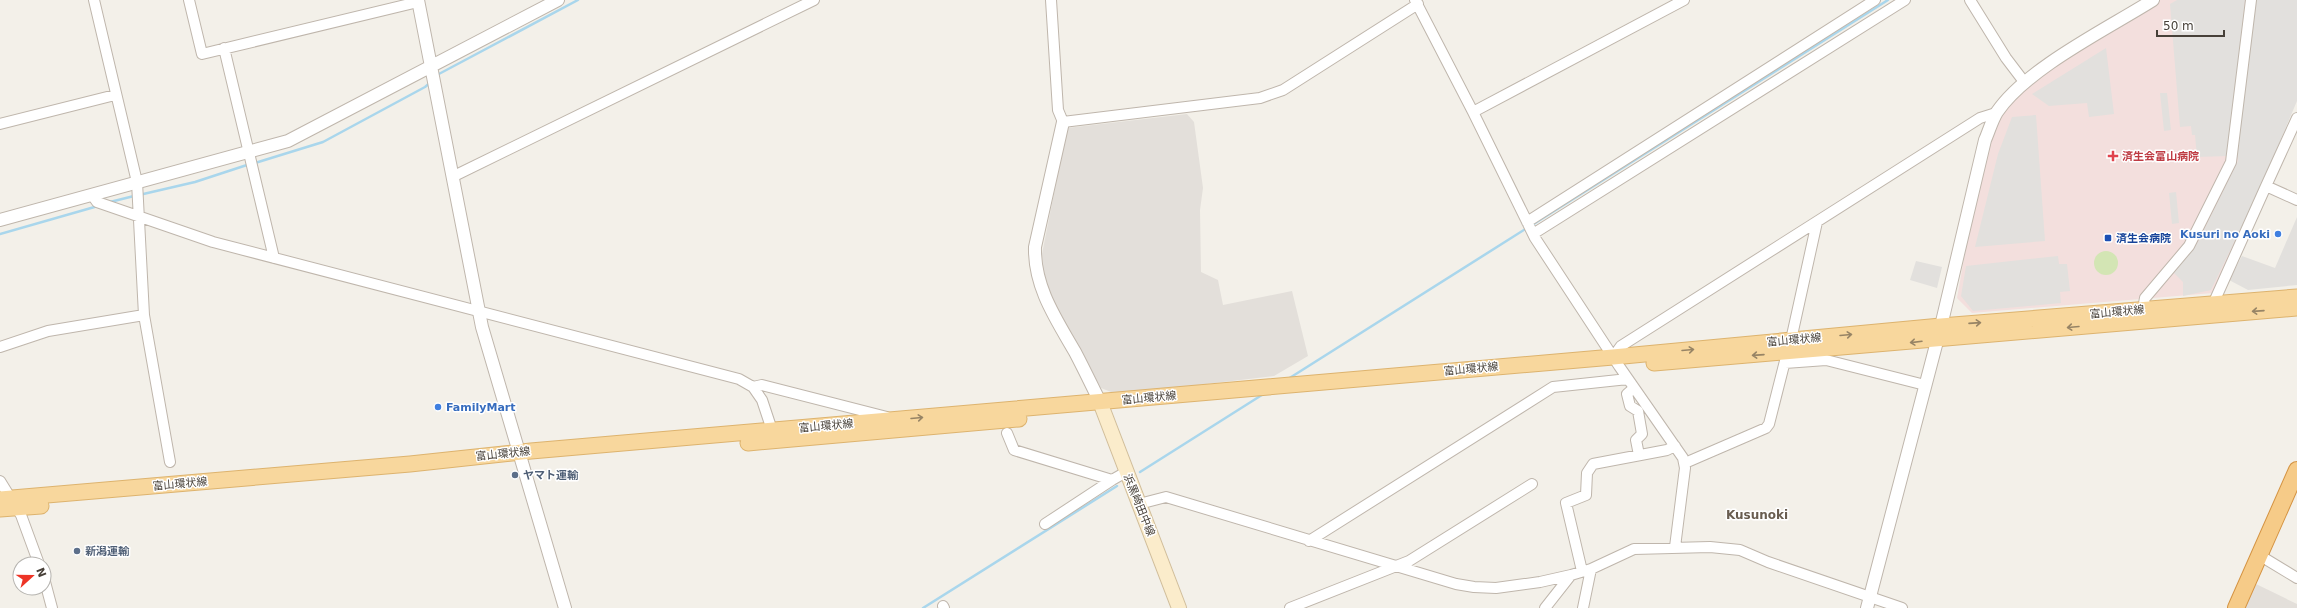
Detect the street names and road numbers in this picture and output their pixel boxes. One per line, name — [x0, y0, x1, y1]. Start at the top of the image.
street label: 富山環状線 — [2089, 303, 2145, 321]
street label: 富山環状線 — [1766, 331, 1822, 349]
street label: 富山環状線 — [1443, 360, 1499, 378]
street label: 富山環状線 — [1121, 389, 1177, 407]
street label: 富山環状線 — [798, 417, 854, 435]
street label: 富山環状線 — [475, 445, 531, 463]
street label: 浜黒崎田中線 — [1121, 472, 1157, 538]
street label: 富山環状線 — [152, 475, 208, 493]

